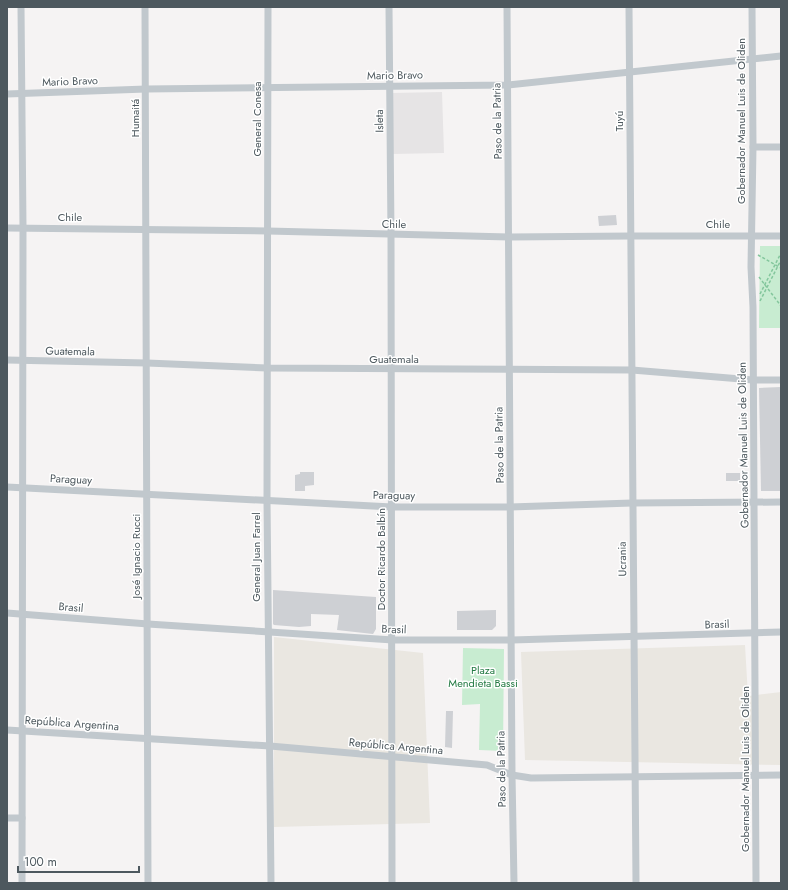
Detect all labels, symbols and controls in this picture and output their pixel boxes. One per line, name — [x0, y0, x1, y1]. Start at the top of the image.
street label: Gobernador Manuel Luis de Oliden — [733, 38, 749, 204]
street label: Mario Bravo — [367, 67, 423, 83]
street label: Mario Bravo — [42, 72, 98, 90]
street label: General Conesa — [249, 81, 265, 157]
street label: Paso de la Patria — [488, 83, 506, 159]
street label: Humaitá — [127, 99, 143, 137]
street label: Isleta — [371, 109, 387, 133]
street label: Tuyú — [611, 111, 627, 131]
street label: Chile — [58, 209, 83, 225]
street label: Chile — [382, 216, 407, 232]
street label: Chile — [706, 216, 731, 232]
street label: Guatemala — [45, 343, 95, 359]
street label: Guatemala — [369, 351, 419, 367]
street label: Gobernador Manuel Luis de Oliden — [734, 362, 752, 528]
street label: Paso de la Patria — [490, 407, 508, 483]
street label: Paraguay — [50, 470, 93, 488]
street label: Paraguay — [373, 487, 415, 503]
street label: Doctor Ricardo Balbín — [373, 508, 389, 610]
street label: General Juan Farrel — [248, 512, 264, 602]
street label: José Ignacio Rucci — [128, 513, 144, 600]
street label: Ucrania — [614, 541, 630, 577]
street label: Brasil — [58, 598, 84, 616]
street label: Brasil — [704, 616, 730, 632]
street label: Brasil — [381, 621, 407, 637]
park label: Plaza Mendieta Bassi — [448, 662, 518, 691]
street label: Gobernador Manuel Luis de Oliden — [737, 686, 753, 852]
street label: República Argentina — [24, 712, 120, 734]
street label: Paso de la Patria — [492, 731, 510, 807]
street label: República Argentina — [348, 734, 444, 758]
scale bar — [18, 848, 139, 874]
text: 100 m — [24, 853, 57, 871]

